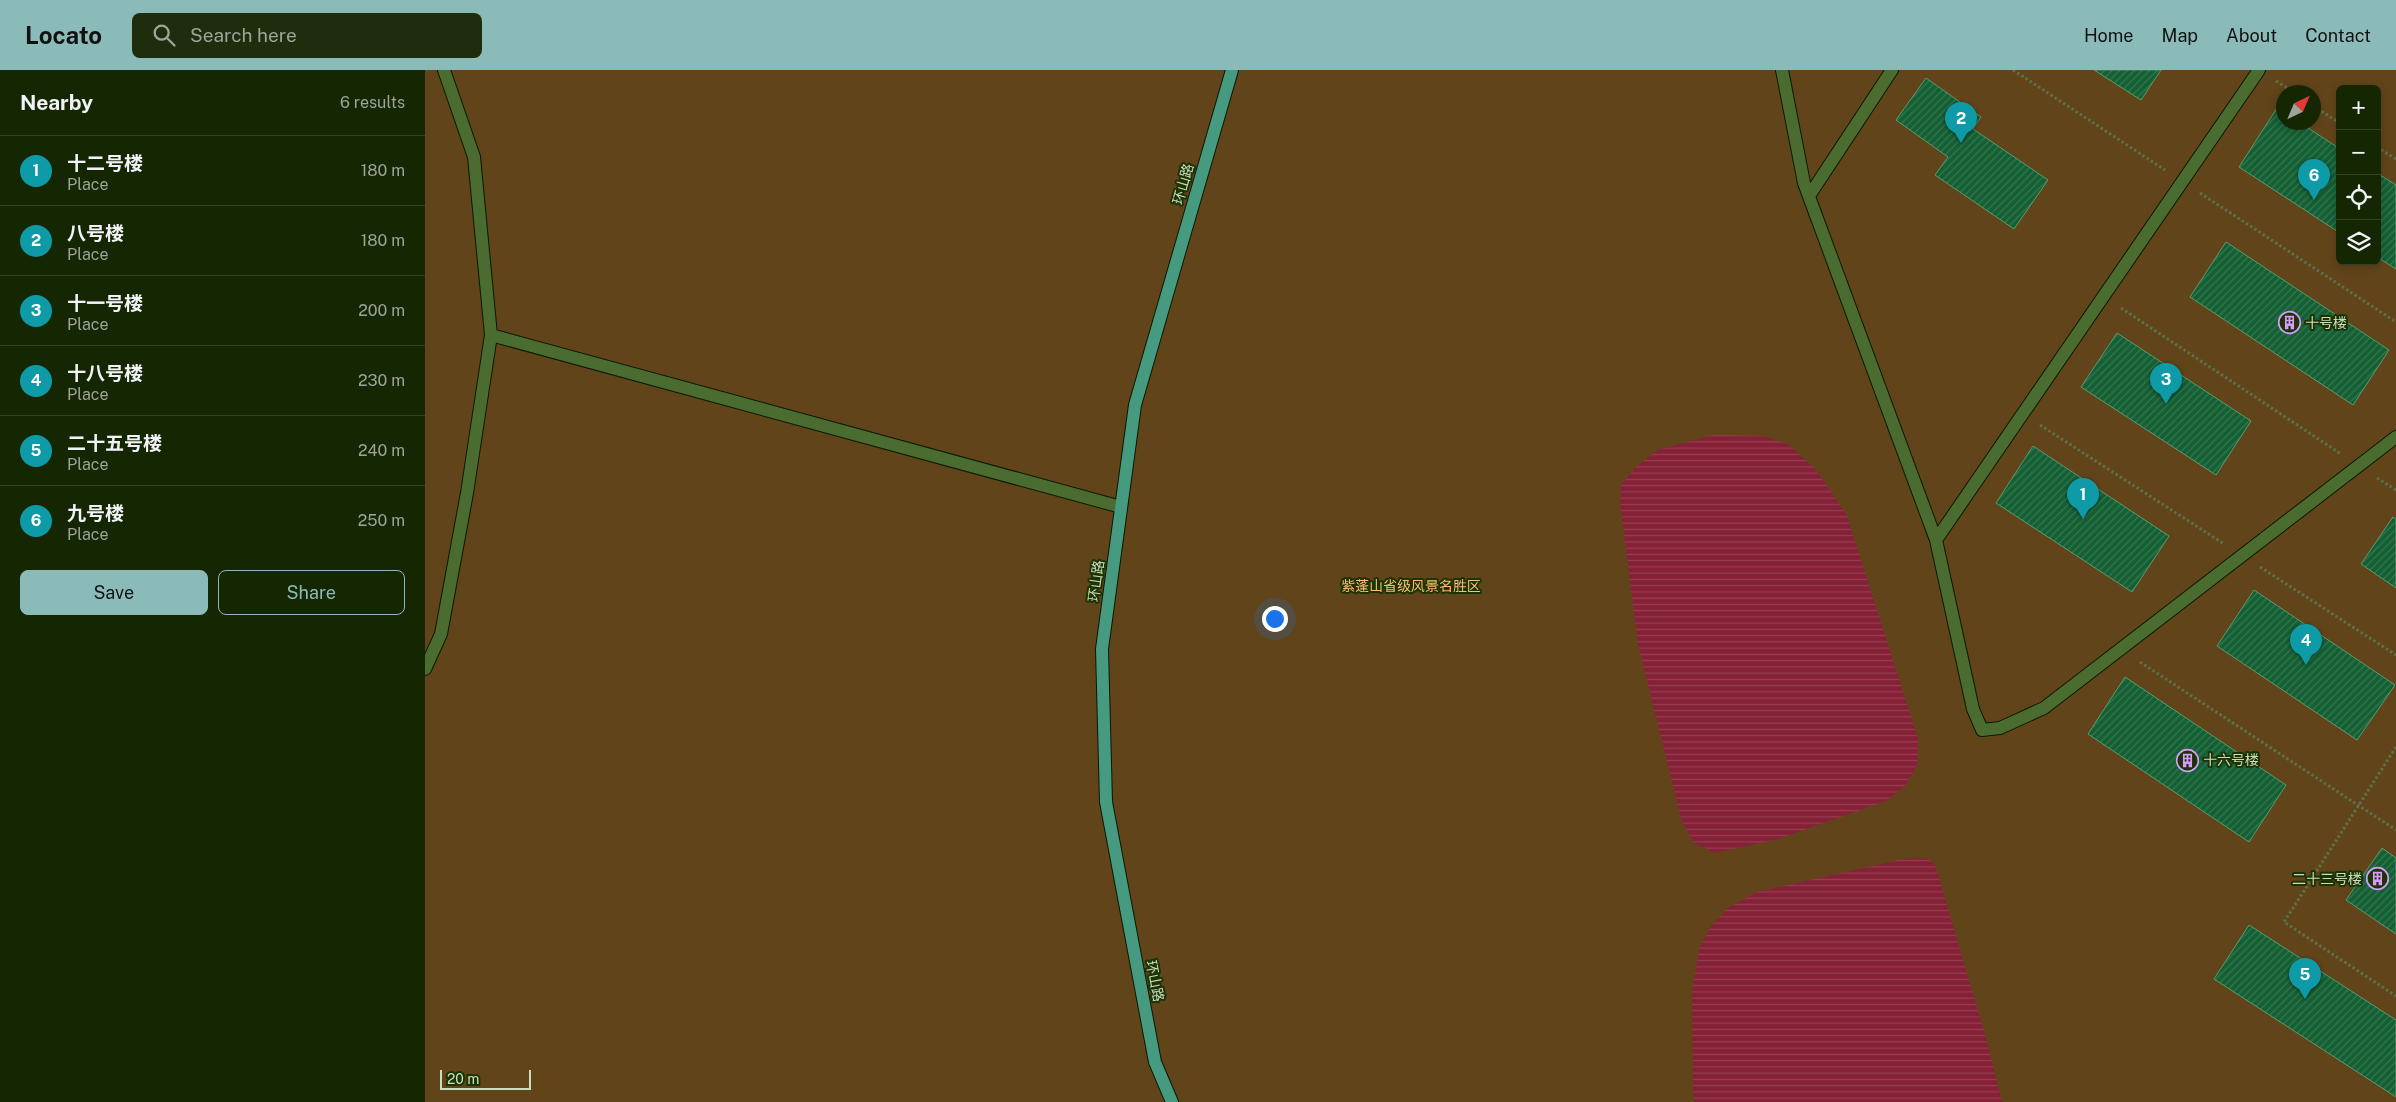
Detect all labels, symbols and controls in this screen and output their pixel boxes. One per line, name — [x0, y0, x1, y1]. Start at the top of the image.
search box — [132, 13, 482, 58]
text: Locato — [25, 21, 102, 49]
icon: search — [150, 21, 178, 49]
text: Search here — [190, 24, 297, 46]
text: Home — [2084, 25, 2134, 46]
text: Map — [2162, 25, 2198, 46]
text: About — [2226, 25, 2277, 46]
text: Contact — [2305, 25, 2371, 46]
north arrow — [2276, 85, 2321, 130]
map controls — [2336, 85, 2381, 265]
button: + — [2336, 85, 2381, 130]
text: Nearby — [20, 90, 93, 115]
text: 6 results — [340, 93, 405, 112]
pin: 2 — [1945, 102, 1977, 143]
button: − — [2336, 130, 2381, 175]
text: 十二号楼 — [67, 152, 143, 174]
pin: 6 — [2298, 159, 2330, 200]
text: 1 — [33, 161, 39, 180]
text: 180 m — [361, 161, 405, 180]
street label: 环山路 — [1170, 162, 1196, 206]
text: Place — [67, 175, 109, 194]
button: locate — [2336, 175, 2381, 220]
button: layers — [2336, 220, 2381, 265]
text: 八号楼 — [67, 222, 124, 244]
text: 2 — [31, 231, 41, 250]
text: 180 m — [361, 231, 405, 250]
text: Place — [67, 245, 109, 264]
text: 十一号楼 — [67, 292, 143, 314]
text: 3 — [31, 301, 41, 320]
text: 200 m — [358, 301, 405, 320]
building icon: 十号楼 — [2277, 311, 2301, 335]
text: Place — [67, 315, 109, 334]
place label: 十号楼 — [2305, 315, 2347, 331]
text: 十八号楼 — [67, 362, 143, 384]
pin: 3 — [2150, 363, 2182, 404]
text: 4 — [31, 371, 41, 390]
text: 230 m — [358, 371, 405, 390]
text: Place — [67, 385, 109, 404]
text: 二十五号楼 — [67, 432, 162, 454]
text: 5 — [31, 441, 41, 460]
text: 240 m — [358, 441, 405, 460]
text: Place — [67, 455, 109, 474]
pin: 1 — [2067, 478, 2099, 519]
text: 九号楼 — [67, 502, 124, 524]
text: 6 — [31, 511, 41, 530]
text: 250 m — [358, 511, 405, 530]
text: Place — [67, 525, 109, 544]
street label: 环山路 — [1085, 559, 1107, 603]
button: Save — [20, 570, 208, 615]
button: Share — [218, 570, 405, 615]
park label: 紫蓬山省级风景名胜区 — [1341, 578, 1481, 594]
your location — [1262, 606, 1288, 632]
pin: 4 — [2290, 624, 2322, 665]
building icon: 十六号楼 — [2175, 748, 2199, 772]
place label: 十六号楼 — [2203, 752, 2259, 768]
building icon: 二十三号楼 — [2366, 867, 2390, 891]
place label: 二十三号楼 — [2292, 871, 2362, 887]
pin: 5 — [2289, 958, 2321, 999]
street label: 环山路 — [1143, 959, 1167, 1003]
scale bar — [440, 1067, 531, 1090]
text: 20 m — [447, 1071, 479, 1087]

